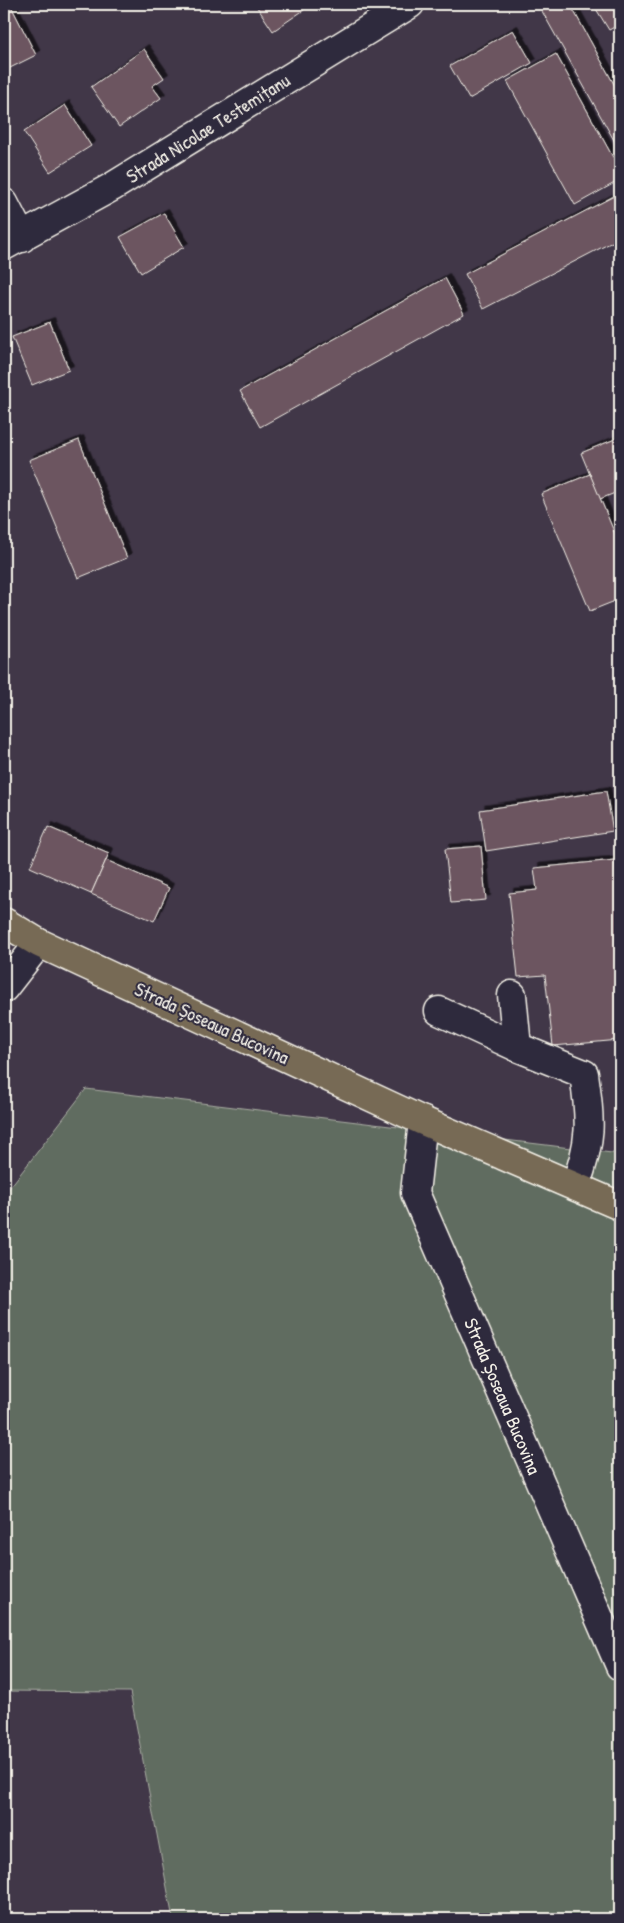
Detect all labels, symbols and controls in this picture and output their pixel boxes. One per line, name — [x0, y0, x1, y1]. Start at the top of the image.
street label: Strada Nicolae Testemițanu — [121, 67, 295, 189]
street label: Strada Șoseaua Bucovina — [131, 976, 294, 1070]
street label: Strada Șoseaua Bucovina — [458, 1314, 548, 1479]

